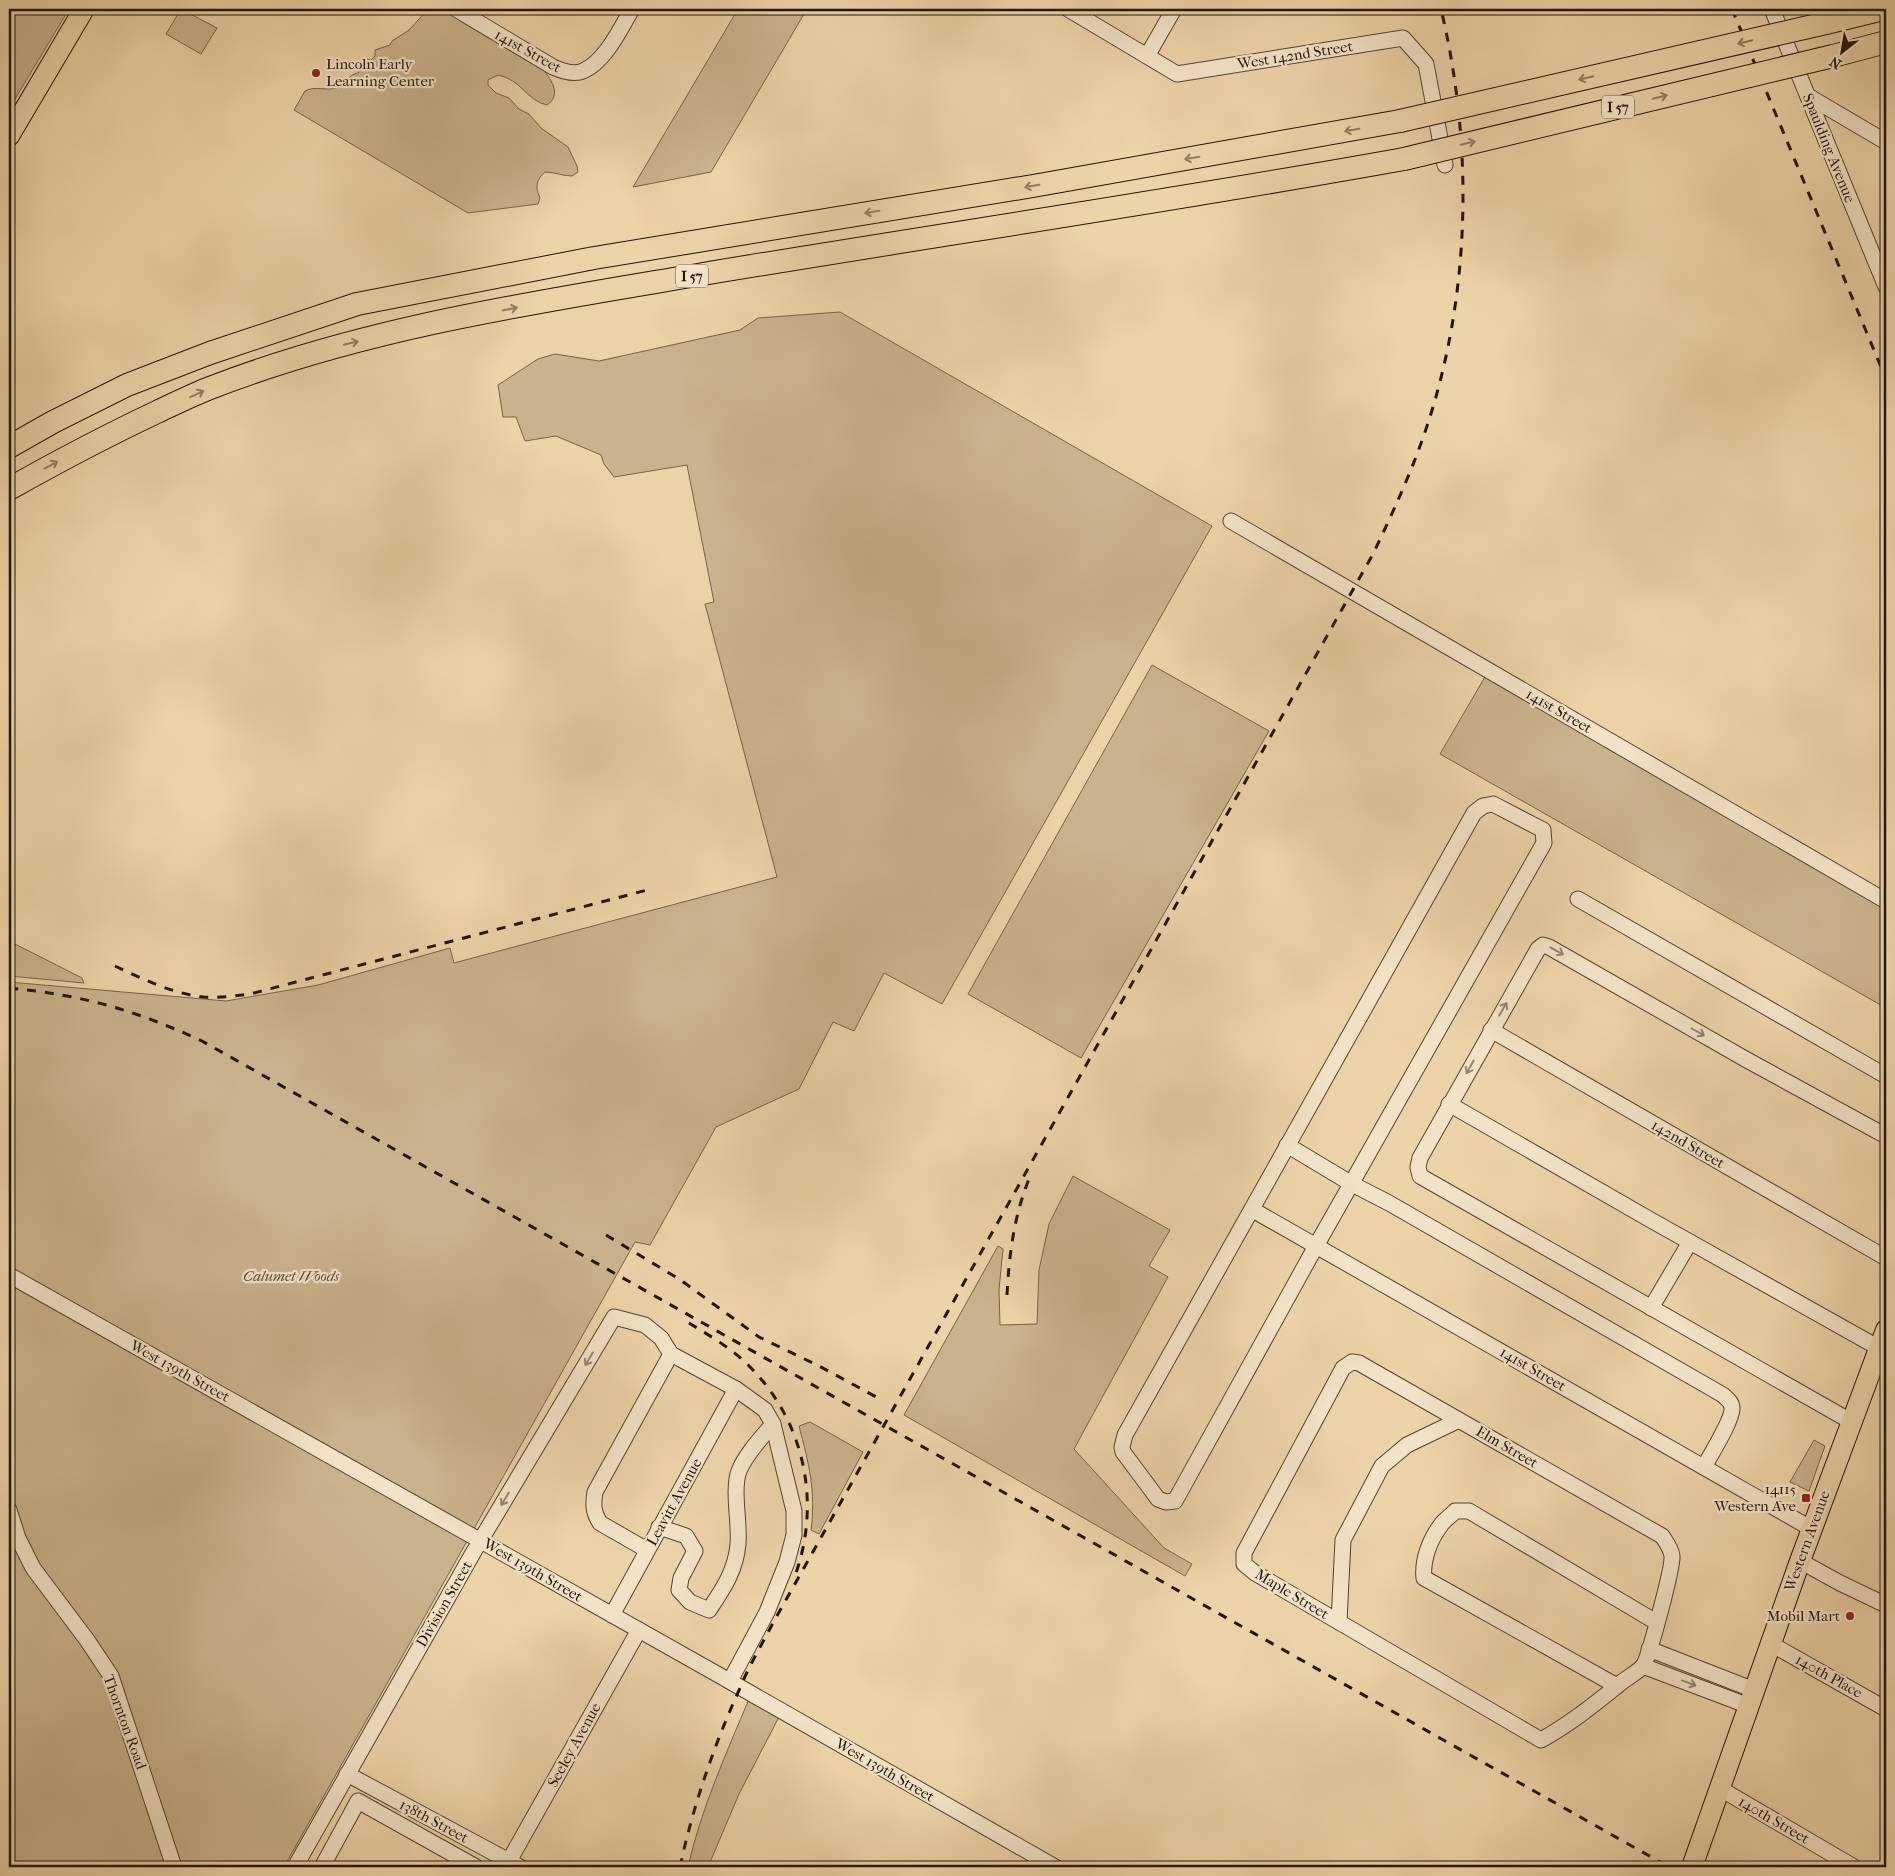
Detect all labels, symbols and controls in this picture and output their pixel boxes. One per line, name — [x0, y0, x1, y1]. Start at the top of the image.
street label: 141st Street — [492, 25, 565, 77]
north arrow — [1818, 28, 1868, 78]
street label: West 142nd Street — [1235, 37, 1355, 73]
one-way arrow — [1737, 38, 1753, 47]
text: N — [1826, 52, 1844, 73]
place label: Lincoln Early Learning Center — [326, 55, 435, 90]
marker: Lincoln Early Learning Center — [310, 67, 322, 79]
one-way arrow — [1579, 74, 1595, 84]
street label: Spaulding Avenue — [1799, 91, 1859, 206]
one-way arrow — [1652, 92, 1668, 101]
road number: I 57 — [1602, 95, 1634, 118]
one-way arrow — [1345, 125, 1361, 135]
one-way arrow — [1460, 138, 1476, 147]
one-way arrow — [1185, 153, 1201, 163]
one-way arrow — [1025, 181, 1041, 191]
one-way arrow — [864, 208, 880, 218]
road number: I 57 — [676, 264, 708, 288]
one-way arrow — [502, 303, 518, 313]
one-way arrow — [343, 338, 359, 347]
one-way arrow — [189, 388, 204, 398]
one-way arrow — [44, 460, 59, 470]
street label: 141st Street — [1523, 685, 1596, 737]
one-way arrow — [1549, 946, 1564, 956]
one-way arrow — [1498, 1002, 1508, 1017]
one-way arrow — [1690, 1027, 1704, 1037]
one-way arrow — [1465, 1060, 1475, 1075]
street label: 142nd Street — [1648, 1116, 1728, 1172]
park label: Calumet Woods — [243, 1267, 339, 1285]
street label: West 139th Street — [126, 1336, 234, 1406]
street label: 141st Street — [1497, 1343, 1570, 1395]
one-way arrow — [583, 1352, 593, 1366]
street label: Elm Street — [1473, 1422, 1542, 1472]
street label: Leavitt Avenue — [643, 1455, 706, 1549]
place label: 14115 Western Ave — [1713, 1480, 1797, 1515]
street label: Western Avenue — [1780, 1487, 1834, 1595]
one-way arrow — [500, 1491, 510, 1505]
marker: 14115 Western Ave — [1800, 1492, 1812, 1504]
street label: West 139th Street — [479, 1534, 586, 1606]
street label: Division Street — [412, 1557, 476, 1650]
street label: Maple Street — [1252, 1565, 1333, 1623]
place label: Mobil Mart — [1767, 1607, 1841, 1625]
marker: Mobil Mart — [1844, 1610, 1856, 1622]
street label: 140th Place — [1792, 1650, 1866, 1702]
street label: Thornton Road — [100, 1672, 151, 1773]
one-way arrow — [1680, 1679, 1696, 1688]
street label: Seeley Avenue — [543, 1699, 605, 1790]
street label: West 139th Street — [831, 1734, 938, 1806]
street label: 140th Street — [1735, 1792, 1813, 1848]
street label: 138th Street — [396, 1795, 472, 1847]

